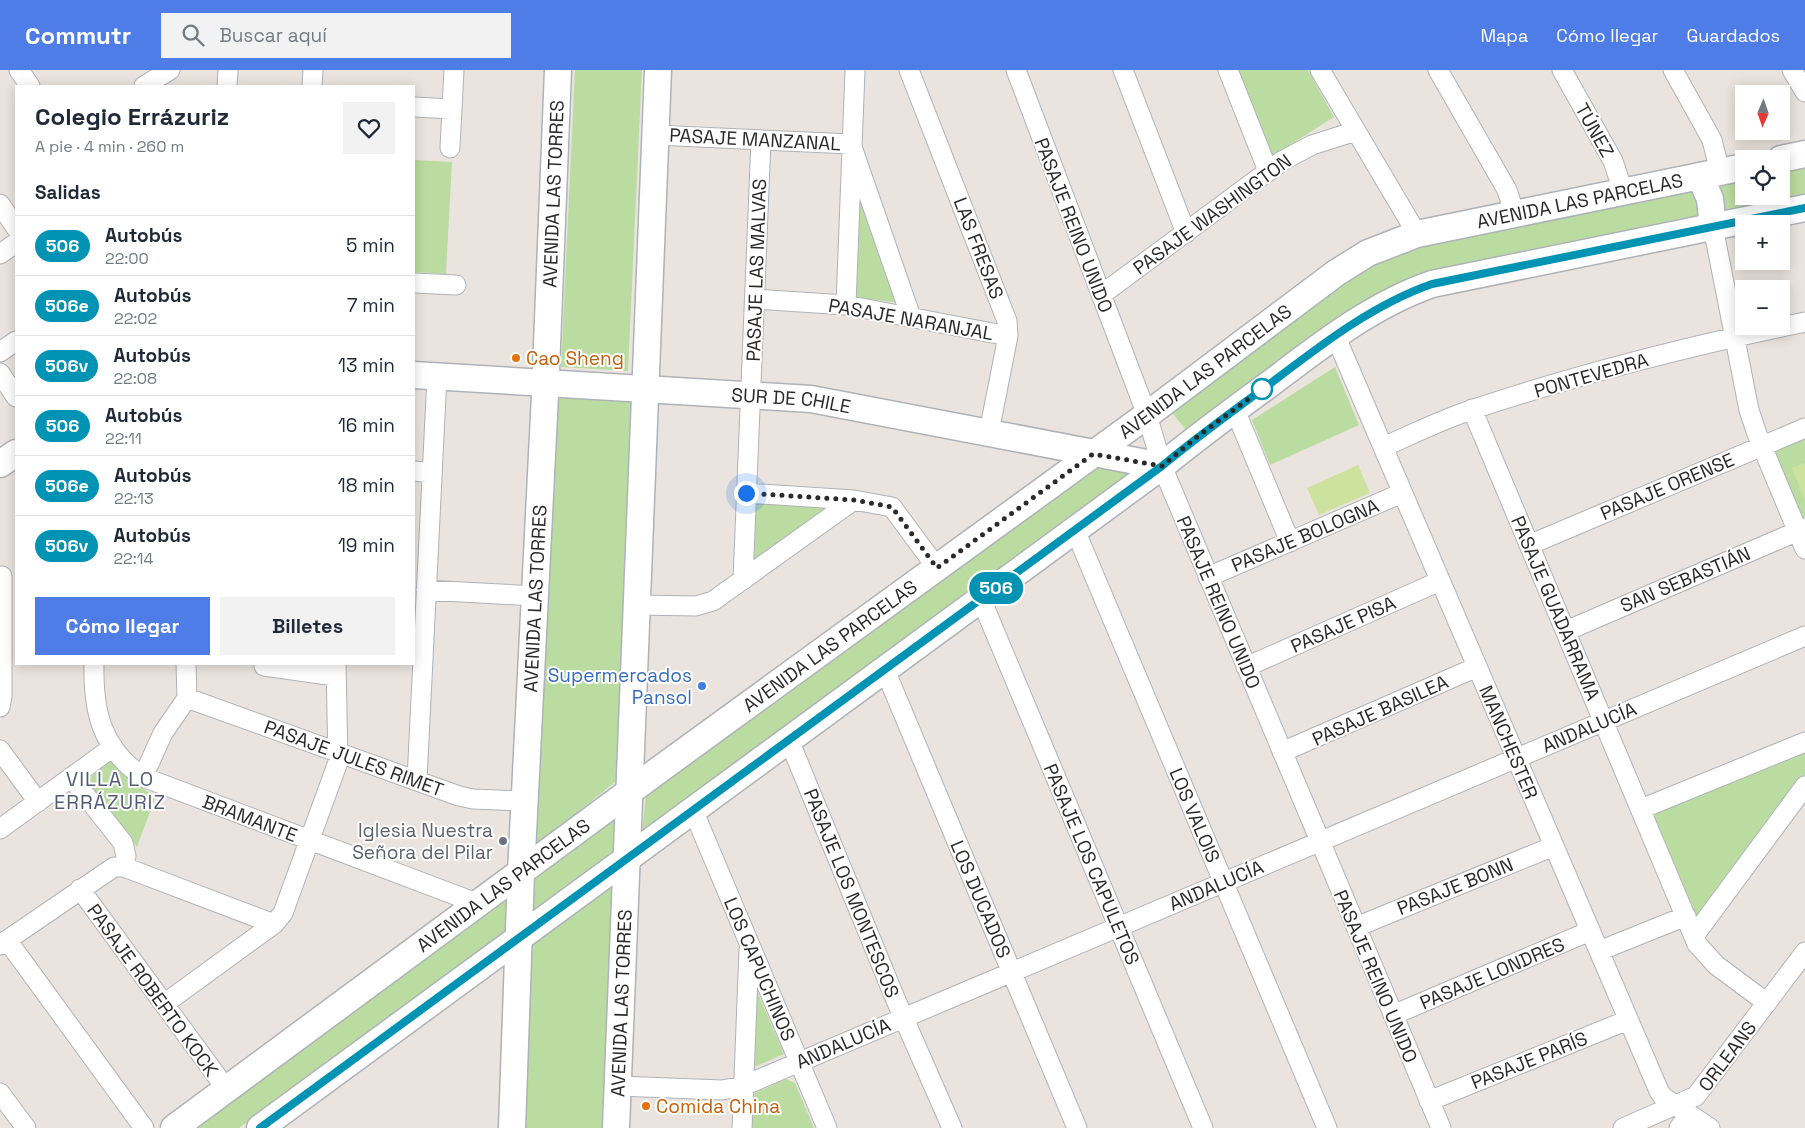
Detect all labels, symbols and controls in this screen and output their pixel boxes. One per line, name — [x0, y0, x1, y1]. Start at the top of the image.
search box — [161, 13, 511, 58]
text: Commutr — [25, 20, 131, 51]
icon: search — [179, 21, 207, 49]
text: Buscar aquí — [219, 23, 327, 48]
text: Mapa — [1480, 24, 1528, 47]
text: Cómo llegar — [1556, 24, 1658, 47]
text: Guardados — [1686, 24, 1780, 47]
north arrow — [1735, 85, 1790, 140]
map controls — [1735, 85, 1790, 335]
street label: TÚNEZ — [1570, 99, 1620, 162]
street label: AVENIDA LAS TORRES — [537, 100, 570, 288]
text: Colegio Errázuriz — [35, 101, 229, 132]
button: heart — [343, 102, 395, 154]
street label: PASAJE MANZANAL — [669, 123, 841, 156]
street label: PASAJE REINO UNIDO — [1029, 134, 1118, 316]
text: A pie · 4 min · 260 m — [35, 136, 184, 157]
street label: PASAJE WASHINGTON — [1128, 148, 1296, 280]
button: locate — [1735, 150, 1790, 205]
street label: AVENIDA LAS PARCELAS — [1474, 168, 1685, 234]
street label: PASAJE LAS MALVAS — [741, 178, 772, 362]
text: Salidas — [35, 180, 101, 205]
street label: LAS FRESAS — [948, 194, 1009, 303]
button: + — [1735, 215, 1790, 270]
text: Autobús — [105, 223, 182, 248]
text: 5 min — [346, 233, 395, 258]
text: 506 — [46, 234, 79, 257]
text: 22:00 — [105, 248, 149, 269]
button: − — [1735, 280, 1790, 335]
text: Autobús — [114, 283, 191, 308]
text: 7 min — [347, 293, 395, 318]
street label: PASAJE NARANJAL — [827, 293, 995, 346]
text: 506e — [45, 294, 89, 317]
street label: AVENIDA LAS PARCELAS — [1114, 299, 1297, 444]
text: 22:02 — [114, 308, 157, 329]
text: Autobús — [113, 343, 191, 368]
place label: Cao Sheng — [526, 346, 624, 371]
street label: PONTEVEDRA — [1531, 347, 1651, 404]
marker: Cao Sheng — [510, 352, 522, 364]
text: 13 min — [338, 353, 395, 378]
text: 506v — [45, 354, 88, 377]
text: 22:08 — [113, 368, 157, 389]
unlabelled marker — [1251, 378, 1273, 400]
street label: SUR DE CHILE — [731, 382, 853, 419]
text: Autobús — [105, 403, 182, 428]
text: 16 min — [338, 413, 395, 438]
text: 506 — [46, 414, 79, 437]
text: 22:11 — [105, 428, 142, 449]
street label: PASAJE ORENSE — [1596, 447, 1738, 526]
text: Autobús — [114, 463, 191, 488]
text: 18 min — [338, 473, 395, 498]
text: 506e — [45, 474, 89, 497]
your location — [734, 481, 759, 506]
text: 22:13 — [114, 488, 154, 509]
street label: PASAJE BOLOGNA — [1228, 493, 1383, 578]
street label: AVENIDA LAS TORRES — [518, 504, 552, 693]
street label: PASAJE REINO UNIDO — [1171, 512, 1266, 692]
street label: PASAJE GUADARRAMA — [1505, 512, 1606, 704]
text: Autobús — [113, 523, 191, 548]
text: 19 min — [338, 533, 395, 558]
text: 506v — [45, 534, 88, 557]
street label: SAN SEBASTIÁN — [1616, 541, 1754, 618]
text: 22:14 — [113, 548, 154, 569]
line badge: 506 — [967, 572, 1025, 604]
street label: AVENIDA LAS PARCELAS — [738, 574, 922, 718]
text: 506 — [979, 576, 1013, 599]
street label: PASAJE PISA — [1287, 590, 1400, 659]
button: Cómo llegar — [35, 597, 210, 655]
button: Billetes — [220, 597, 395, 655]
place label: Supermercados Pansol — [548, 663, 692, 710]
street label: PASAJE BASILEA — [1308, 669, 1452, 752]
marker: Supermercados Pansol — [696, 680, 708, 692]
street label: MANCHESTER — [1473, 681, 1544, 803]
street label: ANDALUCÍA — [1538, 696, 1640, 759]
street label: PASAJE JULES RIMET — [261, 714, 447, 803]
street label: PASAJE LOS CAPULETOS — [1038, 760, 1145, 969]
street label: LOS VALOIS — [1163, 764, 1226, 866]
district label: VILLA LO ERRÁZURIZ — [54, 766, 166, 815]
street label: PASAJE LOS MONTESCOS — [798, 785, 905, 1002]
street label: BRAMANTE — [199, 789, 301, 848]
street label: AVENIDA LAS PARCELAS — [411, 813, 595, 958]
place label: Iglesia Nuestra Señora del Pilar — [352, 818, 493, 865]
marker: Iglesia Nuestra Señora del Pilar — [497, 835, 509, 847]
street label: LOS DUCADOS — [945, 837, 1017, 962]
street label: PASAJE BONN — [1393, 852, 1517, 921]
street label: ANDALUCÍA — [1165, 854, 1267, 917]
street label: PASAJE REINO UNIDO — [1328, 886, 1423, 1066]
street label: LOS CAPUCHINOS — [718, 894, 801, 1045]
street label: PASAJE ROBERTO KOCK — [81, 899, 224, 1082]
street label: AVENIDA LAS TORRES — [605, 909, 638, 1097]
street label: PASAJE LONDRES — [1416, 932, 1568, 1015]
street label: ANDALUCÍA — [792, 1012, 894, 1075]
street label: ORLEANS — [1693, 1016, 1762, 1097]
street label: PASAJE PARÍS — [1467, 1026, 1591, 1095]
place label: Comida China — [656, 1094, 780, 1119]
marker: Comida China — [640, 1100, 652, 1112]

